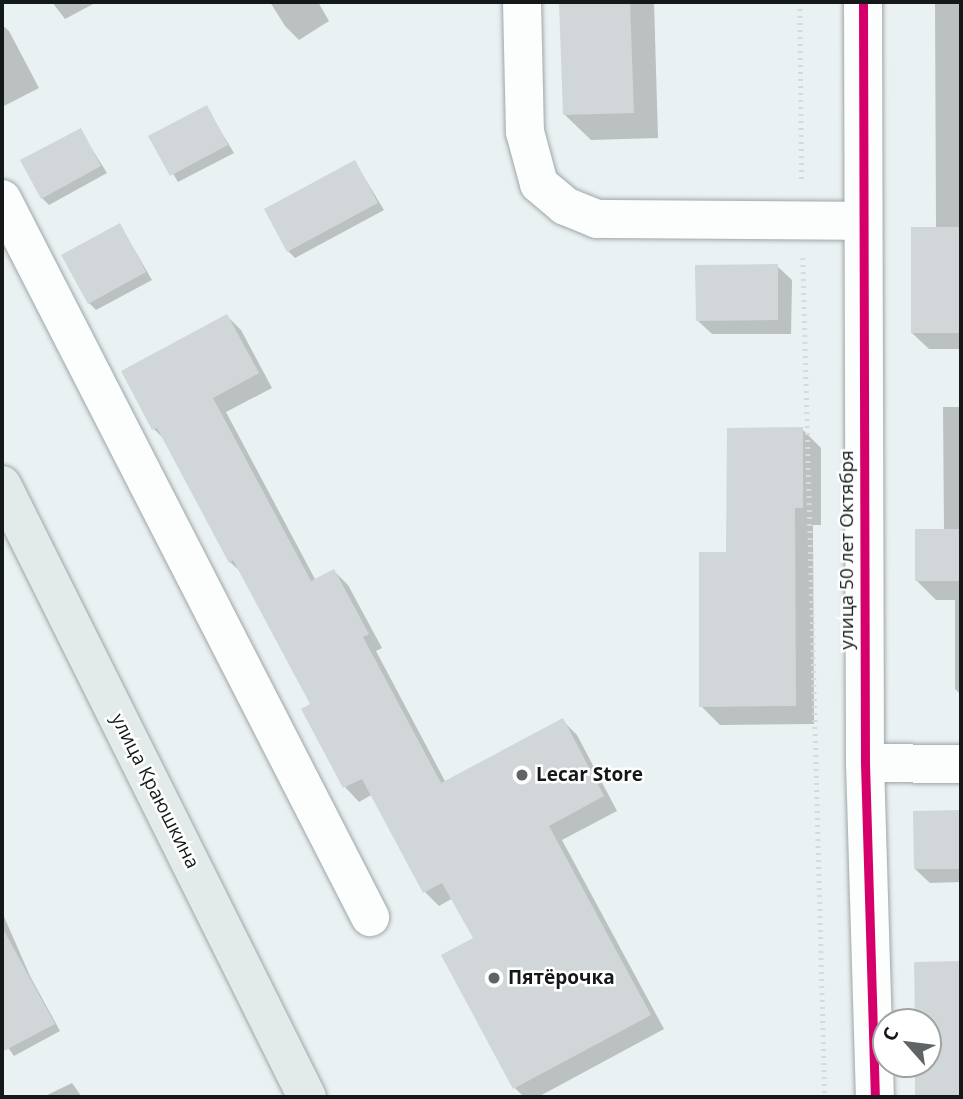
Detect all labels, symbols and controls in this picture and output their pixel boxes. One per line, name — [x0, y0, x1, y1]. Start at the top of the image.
street label: улица 50 лет Октября — [836, 450, 858, 650]
street label: улица Краюшкина — [106, 710, 204, 872]
place label: Lecar Store — [536, 764, 643, 786]
marker: Lecar Store — [514, 767, 530, 783]
place label: Пятёрочка — [508, 967, 615, 989]
marker: Пятёрочка — [486, 970, 502, 986]
north arrow — [872, 1008, 942, 1078]
text: С — [876, 1023, 905, 1046]

